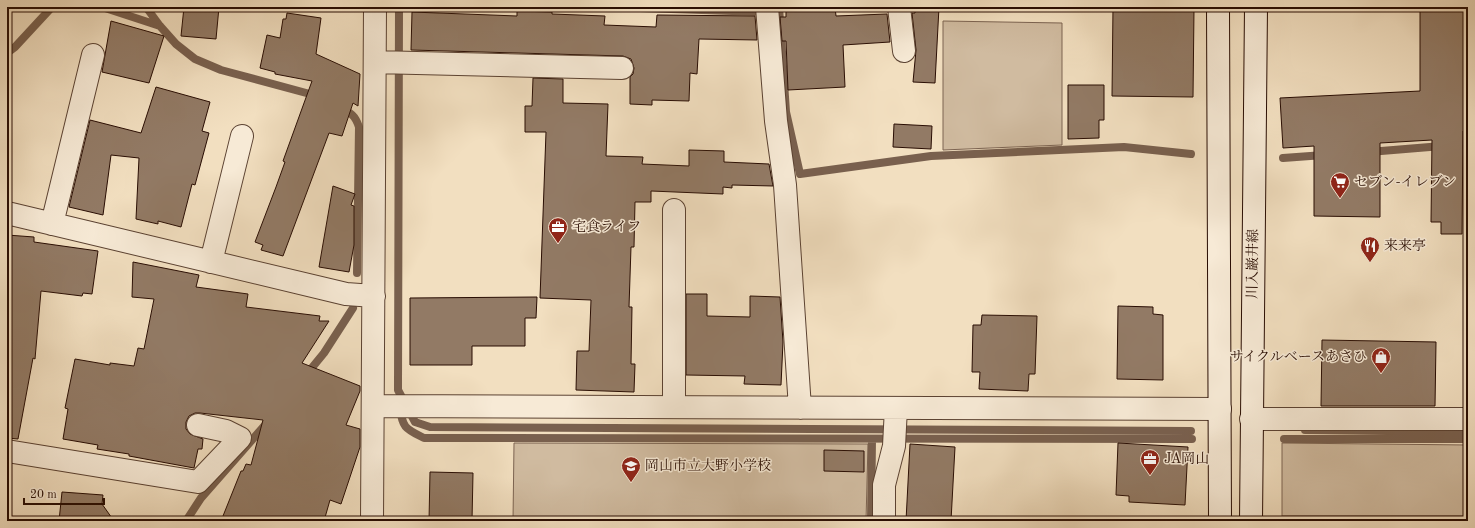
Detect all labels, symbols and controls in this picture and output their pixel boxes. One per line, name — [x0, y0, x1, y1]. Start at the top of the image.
supermarket icon: セブン-イレブン — [1329, 171, 1351, 199]
place label: セブン-イレブン — [1354, 174, 1456, 189]
office icon: 宅食ライフ — [547, 216, 569, 244]
place label: 宅食ライフ — [572, 219, 641, 234]
street label: 川入巌井線 — [1244, 229, 1261, 299]
restaurant icon: 来来亭 — [1359, 235, 1381, 263]
place label: 来来亭 — [1384, 238, 1426, 253]
shop icon: サイクルベースあさひ — [1370, 346, 1392, 374]
place label: サイクルベースあさひ — [1229, 349, 1367, 364]
office icon: JA岡山 — [1139, 448, 1161, 476]
place label: JA岡山 — [1164, 451, 1209, 466]
school or university icon: 岡山市立大野小学校 — [620, 455, 642, 483]
place label: 岡山市立大野小学校 — [645, 458, 771, 473]
scale bar — [24, 480, 104, 506]
text: 20 m — [30, 489, 57, 501]

